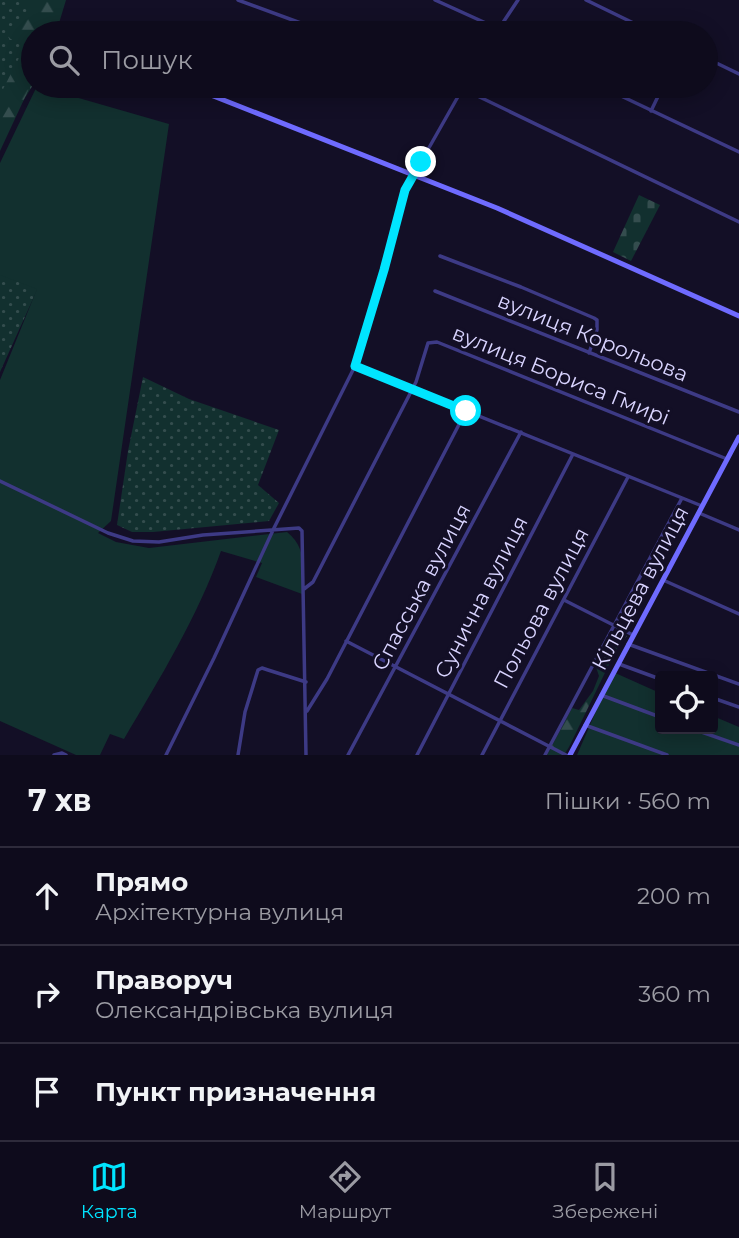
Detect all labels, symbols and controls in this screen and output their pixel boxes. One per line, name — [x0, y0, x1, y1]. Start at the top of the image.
search box — [21, 21, 718, 98]
icon: search — [45, 41, 83, 79]
text: Пошук — [101, 44, 193, 76]
route end — [405, 146, 436, 177]
street label: вулиця Корольова — [494, 287, 692, 387]
street label: вулиця Бориса Гмирі — [449, 320, 673, 430]
route start — [450, 395, 481, 426]
street label: Спасська вулиця — [366, 499, 476, 675]
street label: Кільцева вулиця — [586, 502, 694, 674]
street label: Сунична вулиця — [429, 512, 533, 682]
street label: Польова вулиця — [488, 523, 594, 693]
map controls — [655, 671, 718, 734]
button: locate — [655, 671, 718, 734]
text: 7 хв — [28, 782, 92, 819]
text: Пішки · 560 m — [545, 787, 711, 815]
text: Прямо — [95, 866, 188, 898]
icon: ahead — [28, 877, 66, 915]
text: 200 m — [637, 882, 711, 910]
text: Архітектурна вулиця — [95, 898, 344, 926]
text: Праворуч — [95, 964, 233, 996]
icon: right — [28, 975, 66, 1013]
text: 360 m — [638, 980, 711, 1008]
text: Олександрівська вулиця — [95, 996, 394, 1024]
icon: arrive — [28, 1073, 66, 1111]
text: Пункт призначення — [95, 1076, 376, 1108]
tab: Карта — [81, 1158, 138, 1223]
tab: Маршрут — [299, 1158, 391, 1223]
tab: Збережені — [553, 1158, 658, 1223]

